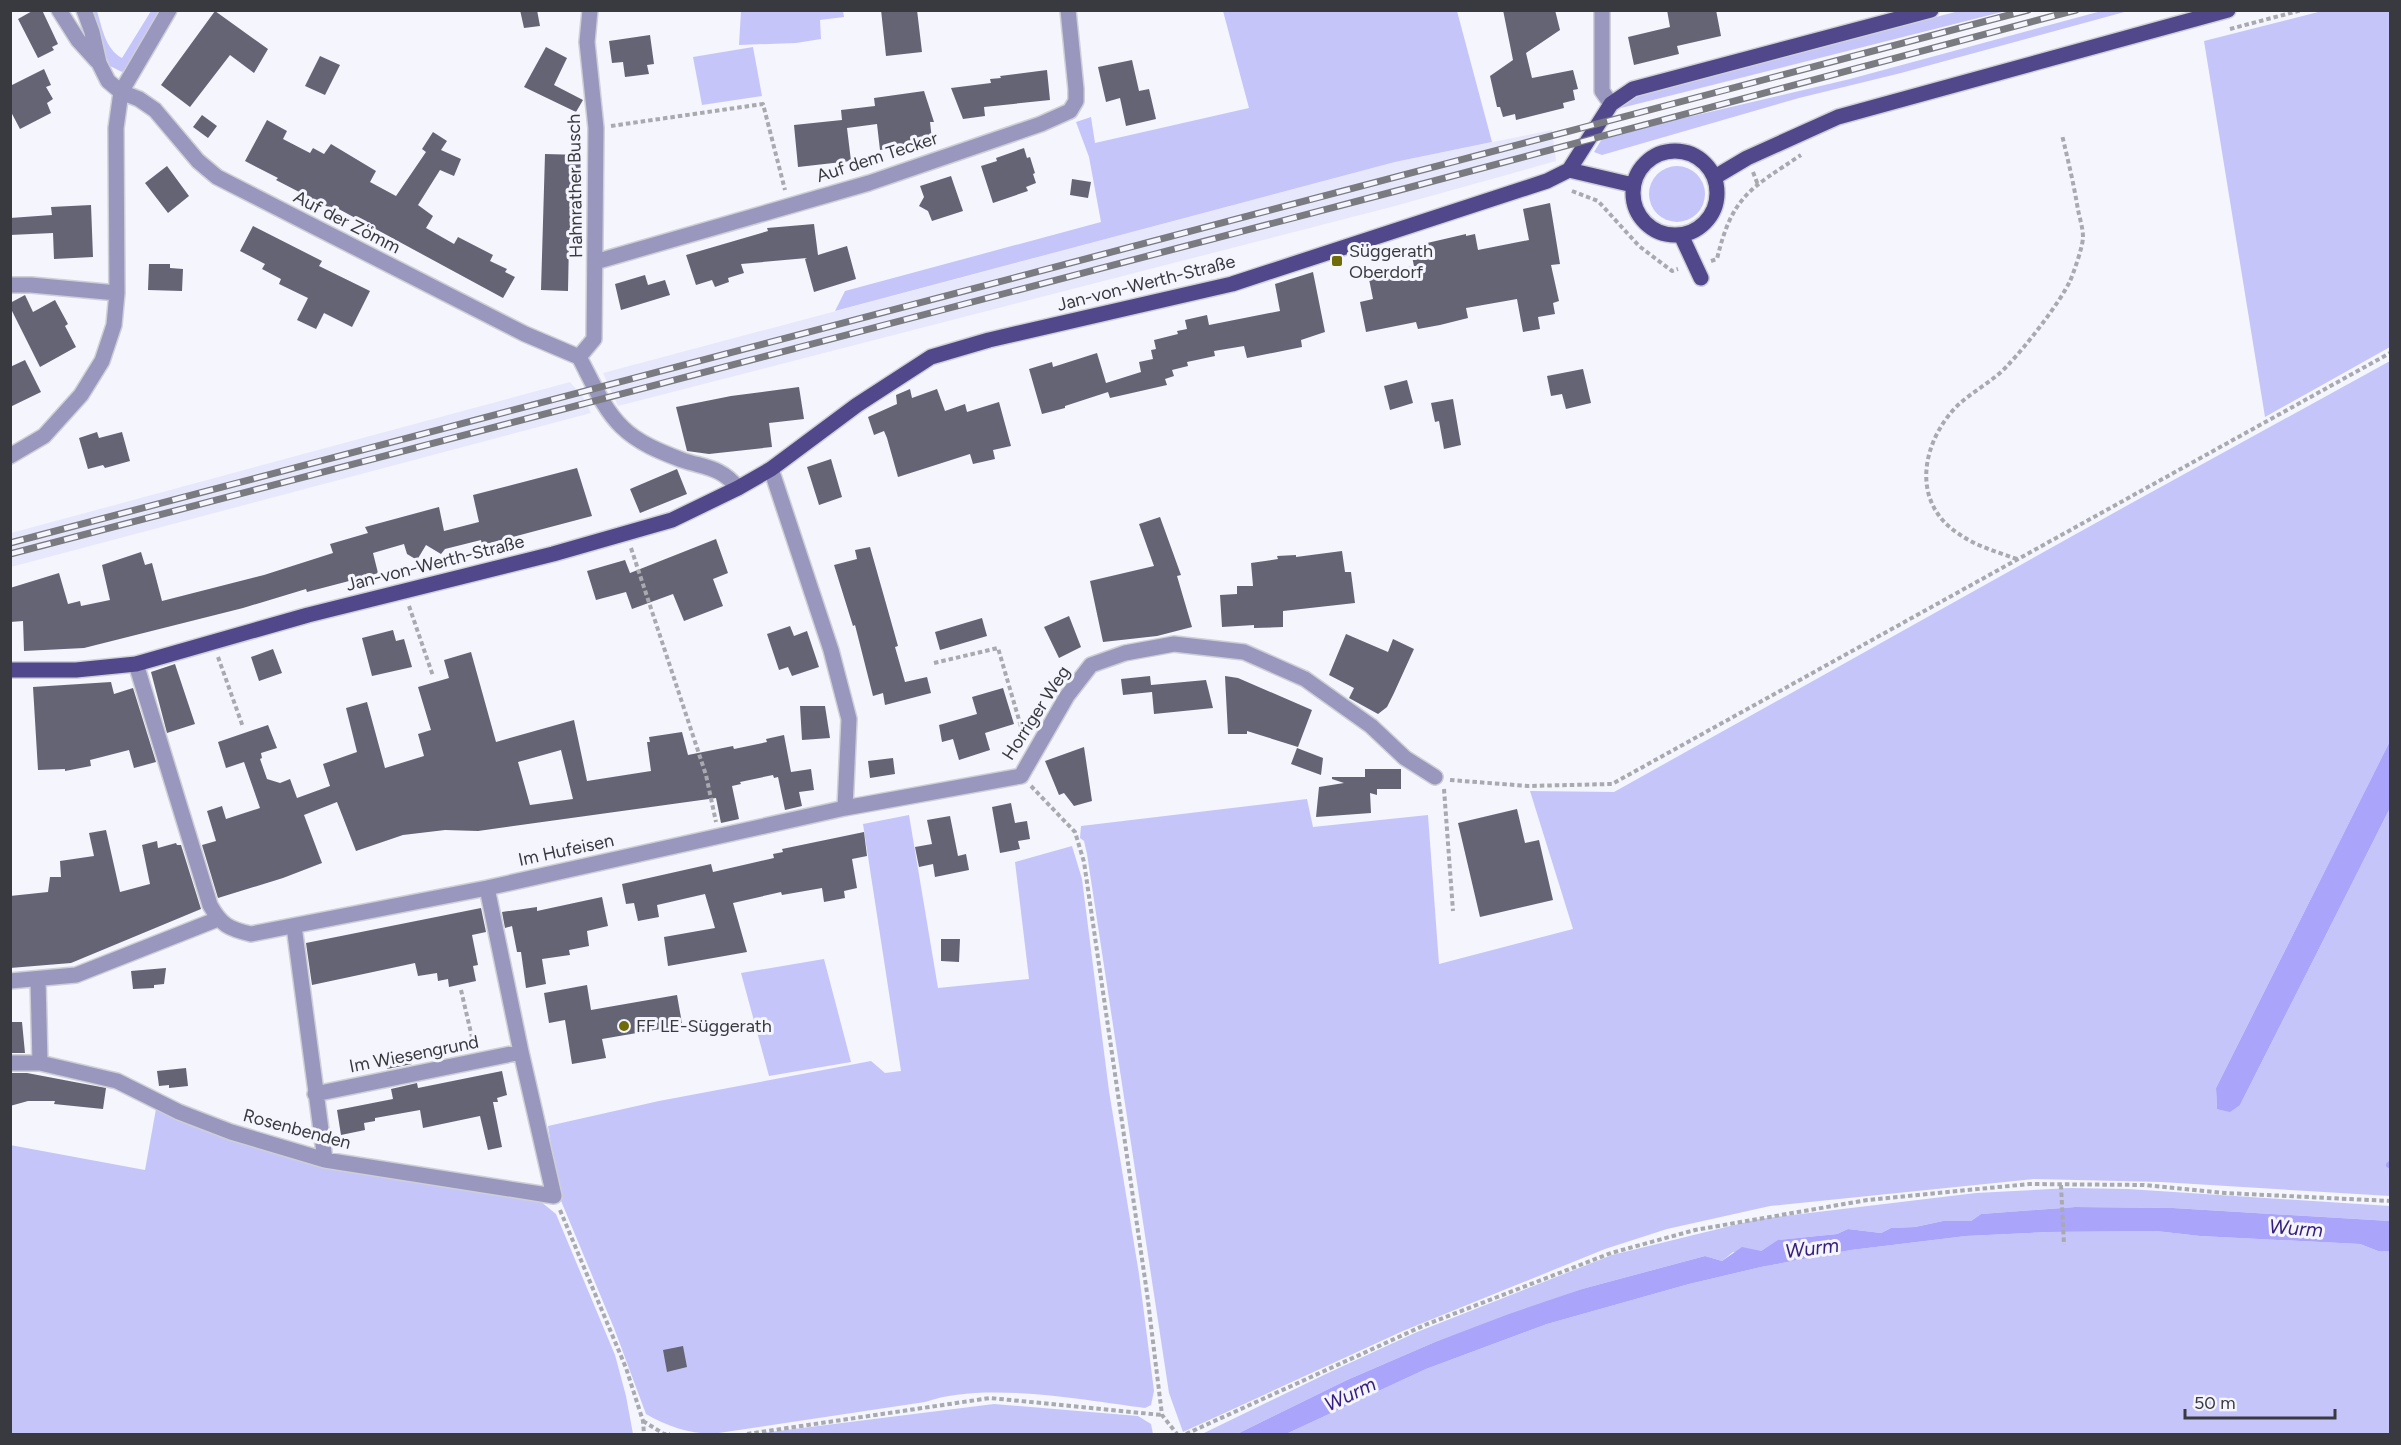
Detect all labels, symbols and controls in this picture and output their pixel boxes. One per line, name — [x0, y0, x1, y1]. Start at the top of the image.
street label: Hahnrather Busch — [563, 114, 587, 258]
street label: Auf dem Tecker — [814, 127, 940, 187]
street label: Auf der Zömm — [290, 186, 404, 258]
place label: Süggerath Oberdorf — [1349, 240, 1433, 283]
street label: Jan-von-Werth-Straße — [1055, 250, 1238, 316]
marker: Süggerath Oberdorf — [1330, 254, 1344, 268]
street label: Jan-von-Werth-Straße — [344, 530, 527, 596]
street label: Horriger Weg — [997, 662, 1075, 764]
street label: Im Hufeisen — [516, 829, 616, 871]
place label: FF LE-Süggerath — [636, 1015, 772, 1037]
marker: FF LE-Süggerath — [617, 1019, 631, 1033]
street label: Im Wiesengrund — [347, 1031, 481, 1077]
street label: Rosenbenden — [241, 1104, 353, 1154]
water label: Wurm — [2268, 1214, 2324, 1242]
water label: Wurm — [1784, 1233, 1840, 1263]
water label: Wurm — [1320, 1372, 1380, 1416]
scale bar — [2185, 1382, 2335, 1420]
text: 50 m — [2194, 1392, 2236, 1414]

